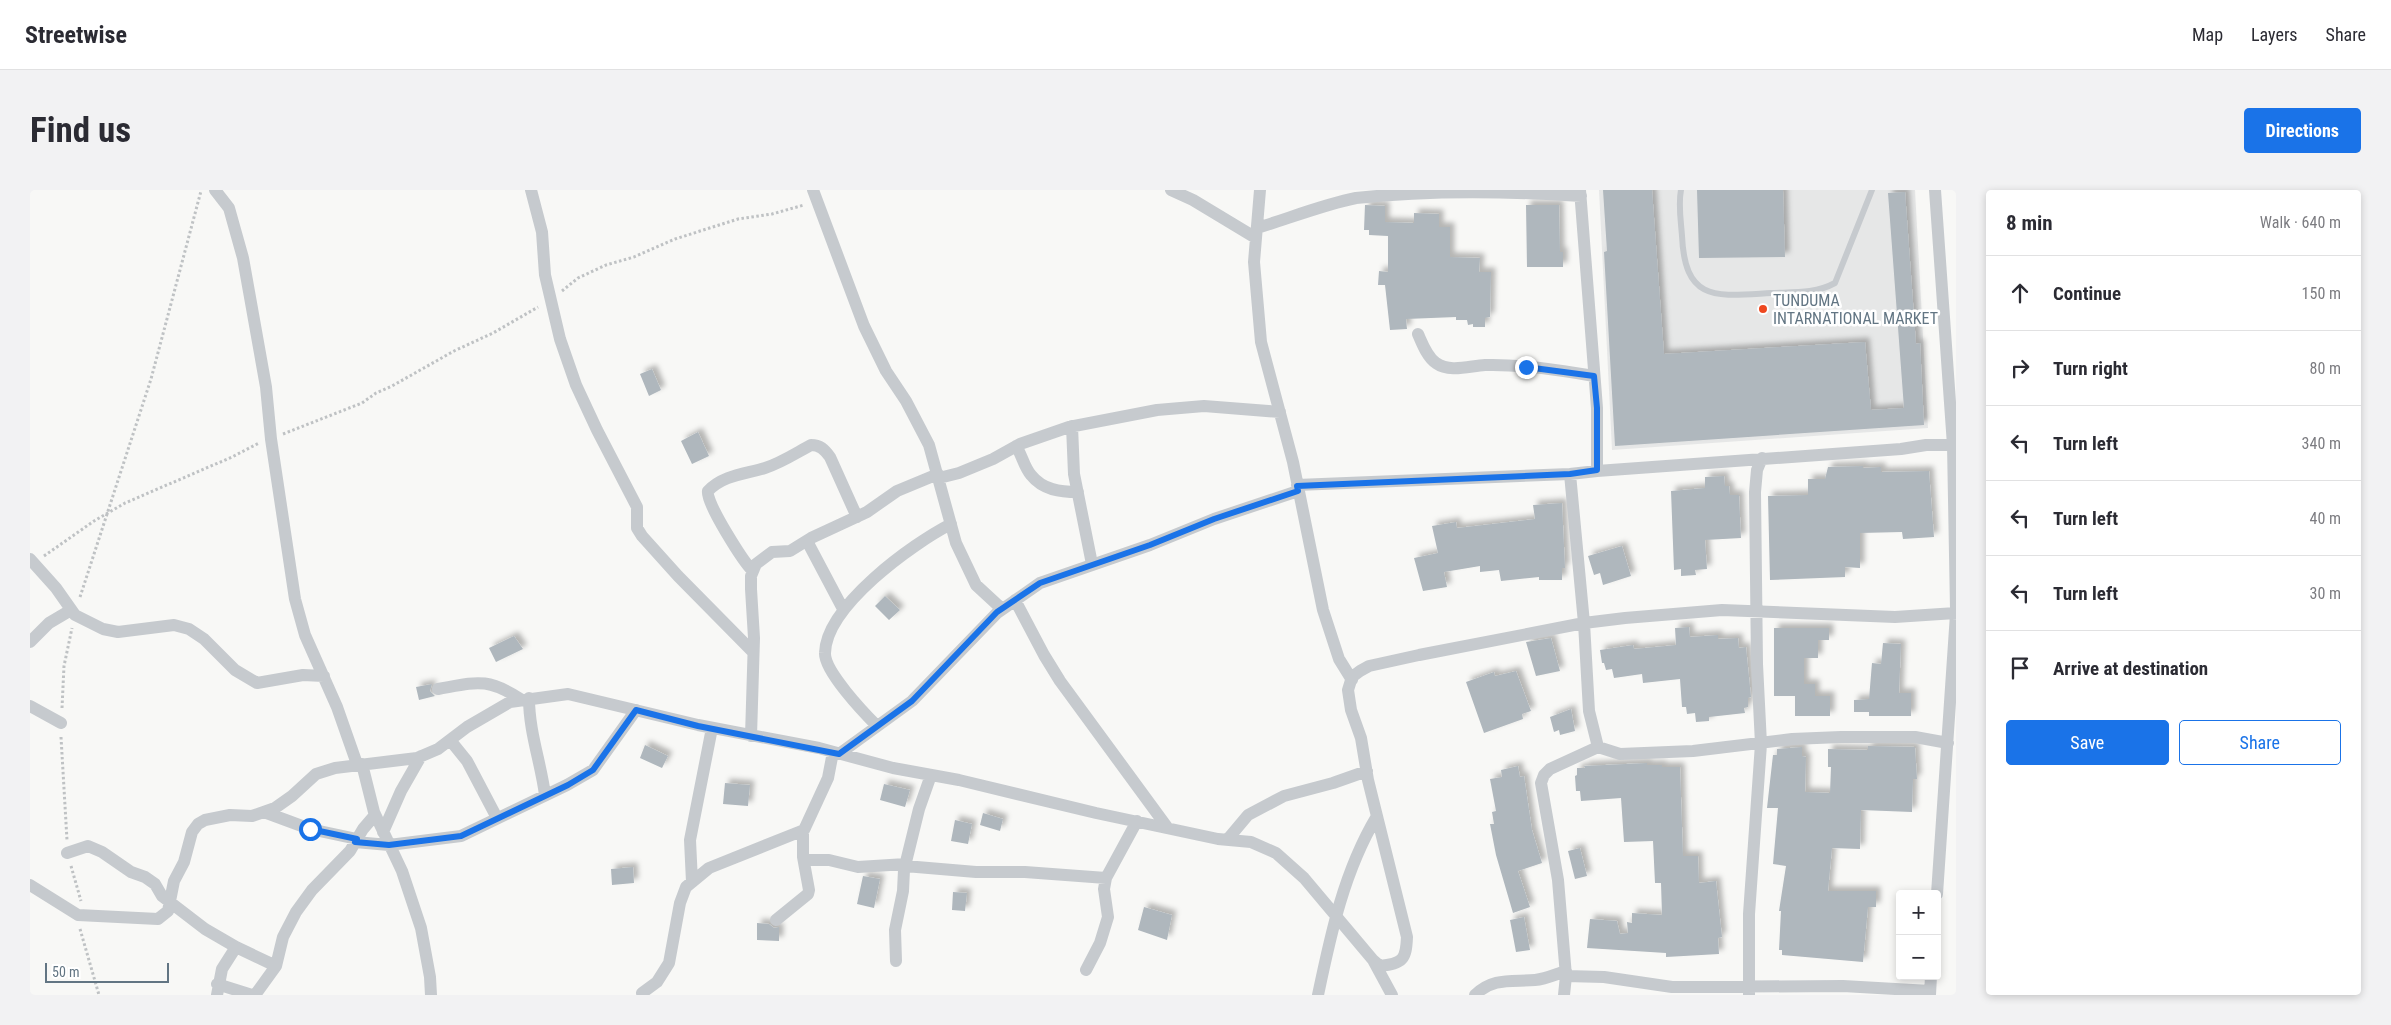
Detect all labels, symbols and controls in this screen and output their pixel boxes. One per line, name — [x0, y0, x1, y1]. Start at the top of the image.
text: Streetwise — [25, 21, 127, 49]
text: Map — [2192, 24, 2223, 45]
text: Layers — [2251, 24, 2298, 45]
text: Share — [2326, 24, 2366, 45]
button: Directions — [2244, 108, 2361, 153]
text: Find us — [30, 110, 131, 151]
text: 8 min — [2006, 211, 2053, 235]
text: Walk · 640 m — [2260, 213, 2341, 232]
icon: ahead — [2006, 279, 2034, 307]
text: Continue — [2053, 282, 2121, 305]
text: 150 m — [2302, 284, 2341, 303]
place label: TUNDUMA INTARNATIONAL MARKET — [1773, 291, 1938, 328]
marker: TUNDUMA INTARNATIONAL MARKET — [1757, 303, 1769, 315]
icon: right — [2006, 354, 2034, 382]
route end — [1515, 356, 1538, 379]
text: Turn right — [2053, 357, 2128, 380]
text: 80 m — [2309, 359, 2341, 378]
icon: left — [2006, 429, 2034, 457]
text: Turn left — [2053, 432, 2118, 455]
text: 340 m — [2302, 434, 2341, 453]
icon: left — [2006, 504, 2034, 532]
text: Turn left — [2053, 507, 2118, 530]
text: 40 m — [2309, 509, 2341, 528]
icon: left — [2006, 579, 2034, 607]
text: Turn left — [2053, 582, 2118, 605]
text: 30 m — [2309, 584, 2341, 603]
icon: arrive — [2006, 654, 2034, 682]
text: Arrive at destination — [2053, 657, 2208, 680]
button: Save — [2006, 720, 2169, 765]
button: Share — [2179, 720, 2341, 765]
route start — [299, 818, 322, 841]
map controls — [1896, 890, 1941, 980]
button: + — [1896, 890, 1941, 935]
button: − — [1896, 935, 1941, 980]
scale bar — [45, 960, 169, 983]
text: 50 m — [52, 964, 80, 980]

